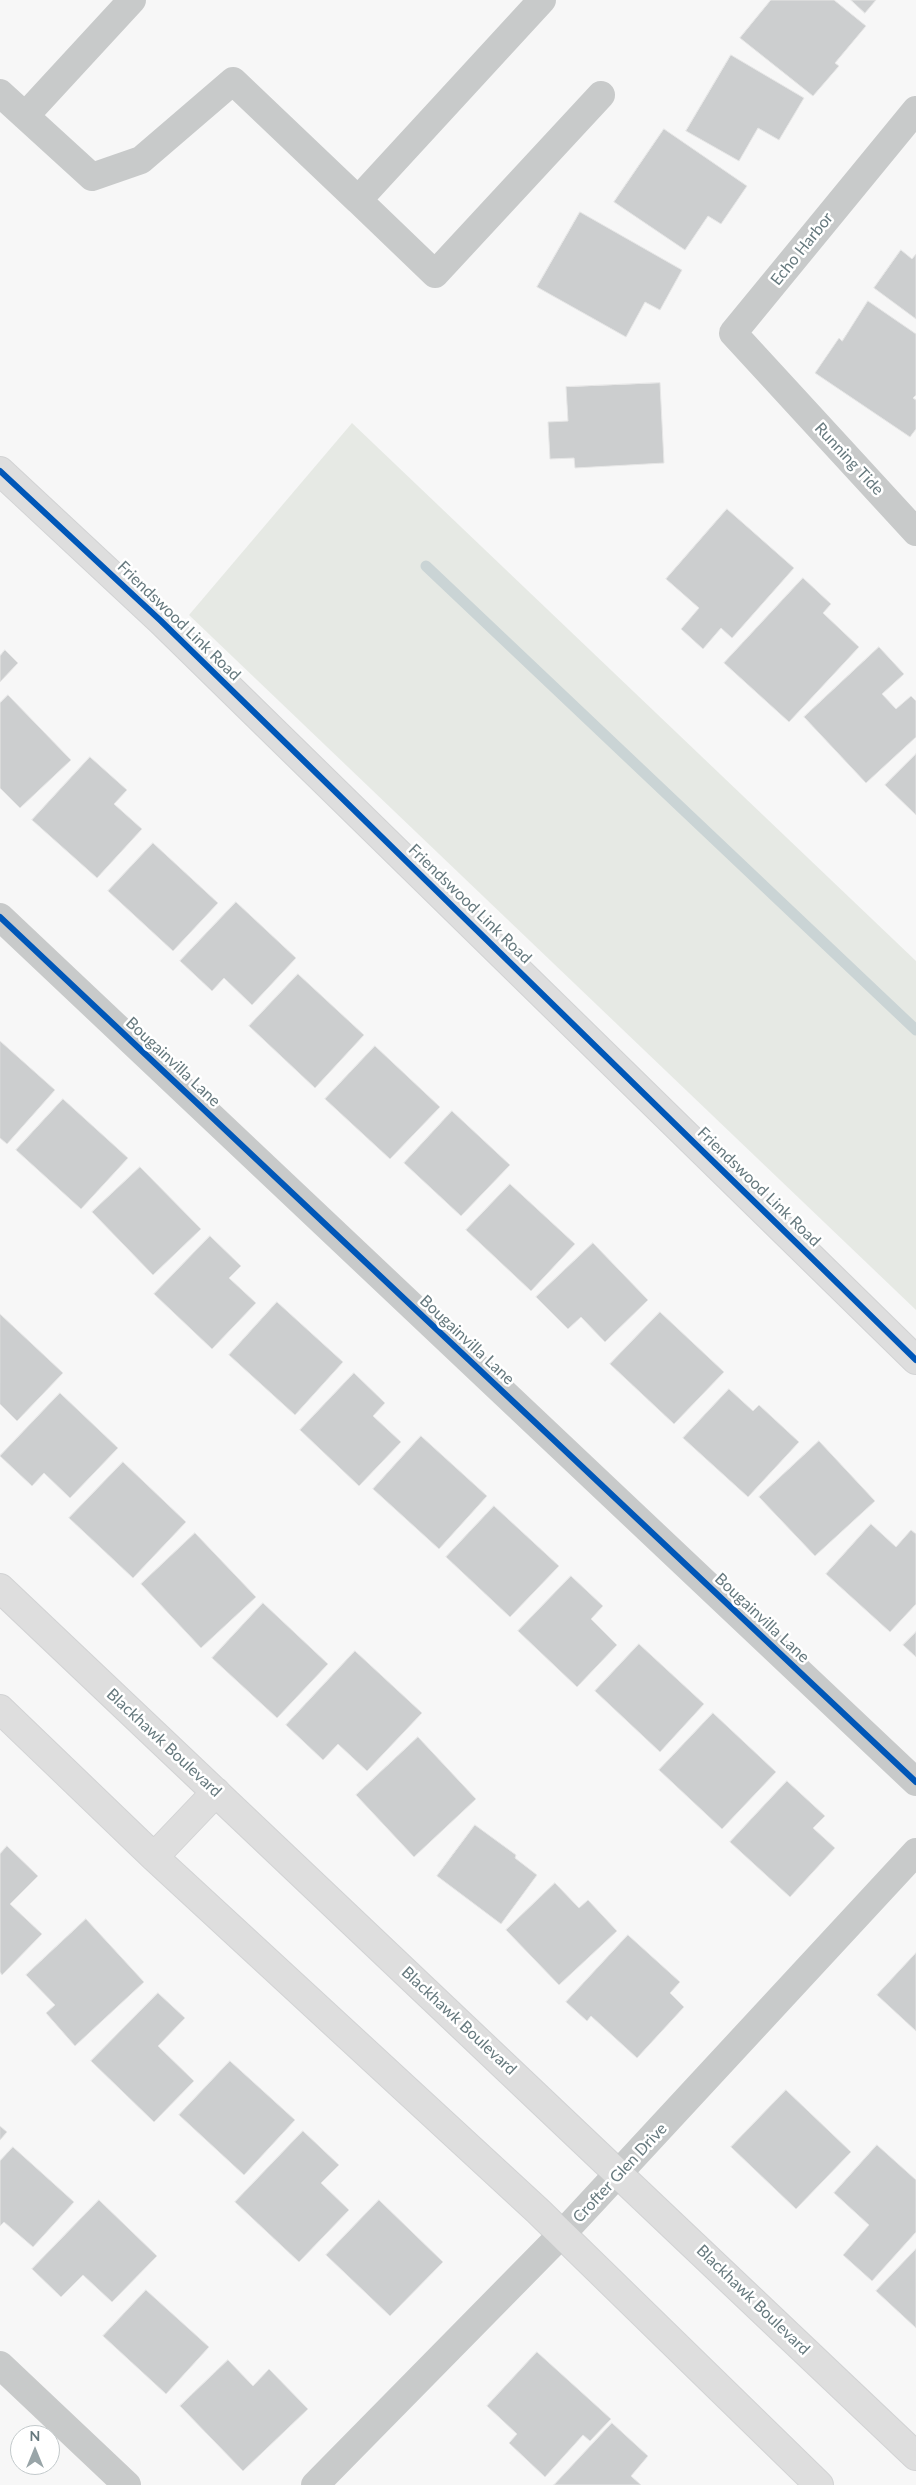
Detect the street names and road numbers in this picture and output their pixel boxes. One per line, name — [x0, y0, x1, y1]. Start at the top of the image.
street label: Echo Harbor — [767, 209, 837, 289]
street label: Running Tide — [811, 419, 887, 499]
street label: Friendswood Link Road — [113, 557, 245, 685]
street label: Friendswood Link Road — [404, 840, 536, 968]
street label: Bougainvilla Lane — [122, 1013, 224, 1111]
street label: Friendswood Link Road — [693, 1123, 825, 1251]
street label: Bougainvilla Lane — [416, 1291, 518, 1389]
street label: Bougainvilla Lane — [711, 1569, 813, 1667]
street label: Blackhawk Boulevard — [103, 1685, 225, 1801]
street label: Blackhawk Boulevard — [398, 1963, 520, 2079]
street label: Crofter Glen Drive — [569, 2119, 671, 2227]
street label: Blackhawk Boulevard — [692, 2241, 814, 2359]

